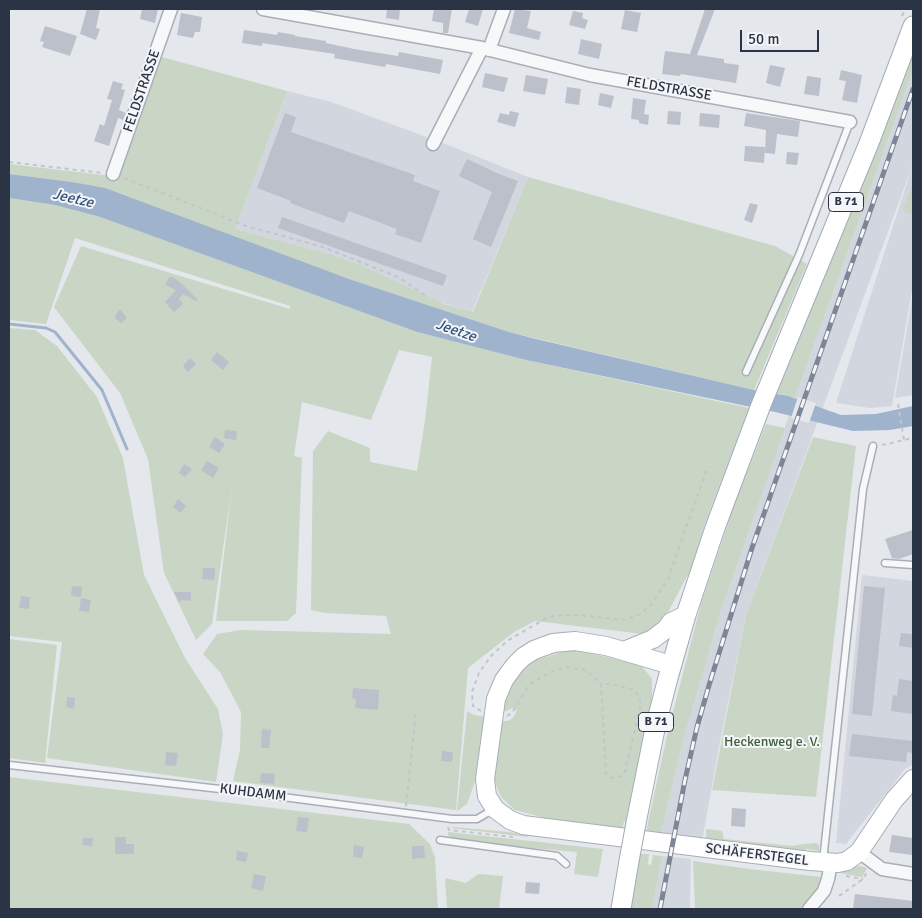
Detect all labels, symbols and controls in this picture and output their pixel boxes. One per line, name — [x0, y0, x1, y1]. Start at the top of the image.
scale bar — [742, 20, 821, 52]
text: 50 m — [748, 30, 779, 48]
street label: FELDSTRASSE — [120, 48, 164, 134]
street label: FELDSTRASSE — [625, 73, 713, 105]
water label: Jeetze — [51, 186, 95, 212]
road number: B 71 — [828, 192, 864, 212]
water label: Jeetze — [434, 316, 478, 346]
road number: B 71 — [638, 712, 674, 732]
park label: Heckenweg e. V. — [724, 734, 820, 750]
street label: KUHDAMM — [219, 781, 287, 805]
street label: SCHÄFERSTEGEL — [704, 840, 810, 870]

